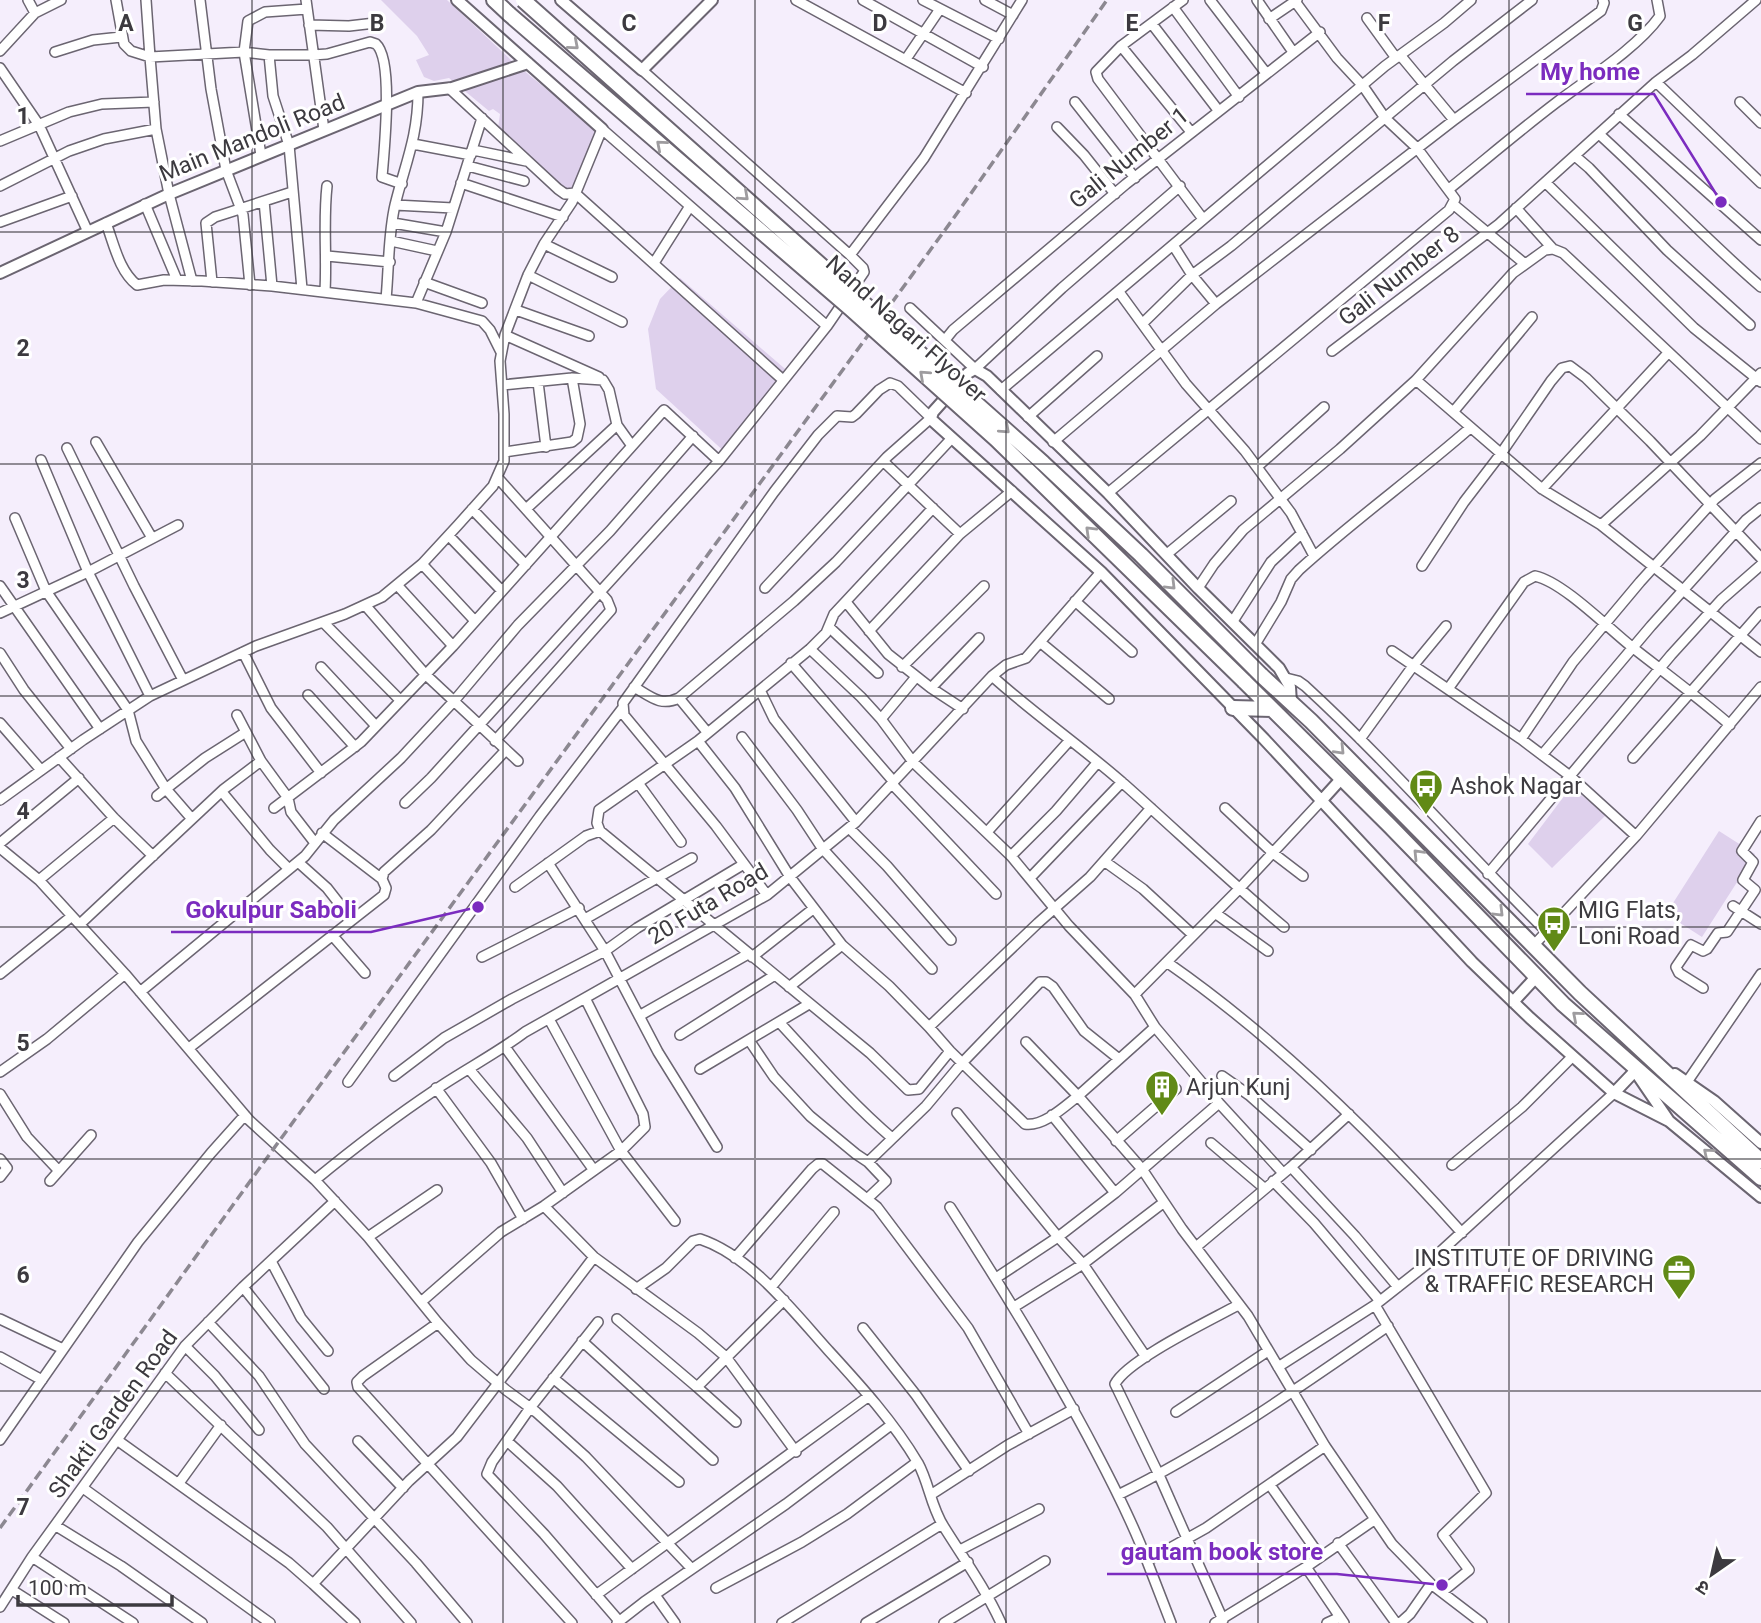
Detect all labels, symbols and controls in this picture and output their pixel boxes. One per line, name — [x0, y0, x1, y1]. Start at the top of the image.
text: A — [118, 10, 134, 37]
text: B — [370, 10, 384, 37]
text: C — [621, 10, 637, 37]
text: D — [873, 10, 887, 37]
text: E — [1126, 10, 1139, 37]
text: F — [1378, 10, 1391, 37]
text: G — [1627, 10, 1643, 37]
one-way arrow — [566, 37, 579, 49]
callout: My home — [1526, 49, 1654, 94]
text: My home — [1540, 58, 1640, 86]
street label: Main Mandoli Road — [155, 88, 349, 188]
street label: Gali Number 1 — [1064, 102, 1194, 214]
text: 1 — [16, 103, 30, 130]
one-way arrow — [656, 141, 669, 153]
one-way arrow — [736, 188, 749, 200]
street label: Gali Number 8 — [1333, 220, 1465, 332]
street label: Nand Nagari Flyover — [820, 250, 992, 408]
text: 2 — [16, 335, 30, 362]
one-way arrow — [919, 371, 932, 383]
one-way arrow — [997, 421, 1010, 433]
one-way arrow — [1085, 526, 1098, 539]
text: 3 — [16, 567, 30, 594]
one-way arrow — [1163, 577, 1175, 589]
one-way arrow — [1331, 742, 1344, 755]
bus stop icon: Ashok Nagar — [1407, 767, 1445, 816]
place label: Ashok Nagar — [1450, 773, 1582, 800]
text: 4 — [16, 798, 30, 825]
one-way arrow — [1413, 849, 1426, 862]
street label: 20 Futa Road — [643, 858, 773, 950]
callout: Gokulpur Saboli — [171, 887, 371, 932]
text: Gokulpur Saboli — [185, 896, 357, 924]
place label: MIG Flats, Loni Road — [1578, 897, 1680, 950]
one-way arrow — [1491, 904, 1504, 917]
bus stop icon: MIG Flats, Loni Road — [1535, 904, 1573, 953]
one-way arrow — [1572, 1012, 1585, 1025]
text: 5 — [16, 1030, 30, 1057]
building icon: Arjun Kunj — [1143, 1068, 1181, 1117]
place label: Arjun Kunj — [1186, 1074, 1290, 1101]
one-way arrow — [1704, 1149, 1717, 1161]
place label: INSTITUTE OF DRIVING & TRAFFIC RESEARCH — [1414, 1245, 1654, 1298]
office icon: INSTITUTE OF DRIVING & TRAFFIC RESEARCH — [1660, 1252, 1698, 1301]
text: 6 — [16, 1262, 30, 1289]
street label: Shakti Garden Road — [43, 1325, 183, 1503]
text: 7 — [16, 1494, 30, 1521]
callout: gautam book store — [1107, 1529, 1337, 1574]
text: gautam book store — [1121, 1538, 1323, 1566]
north arrow — [1677, 1539, 1747, 1609]
scale bar — [18, 1564, 172, 1608]
text: उ — [1691, 1575, 1714, 1600]
text: 100 m — [28, 1576, 87, 1600]

